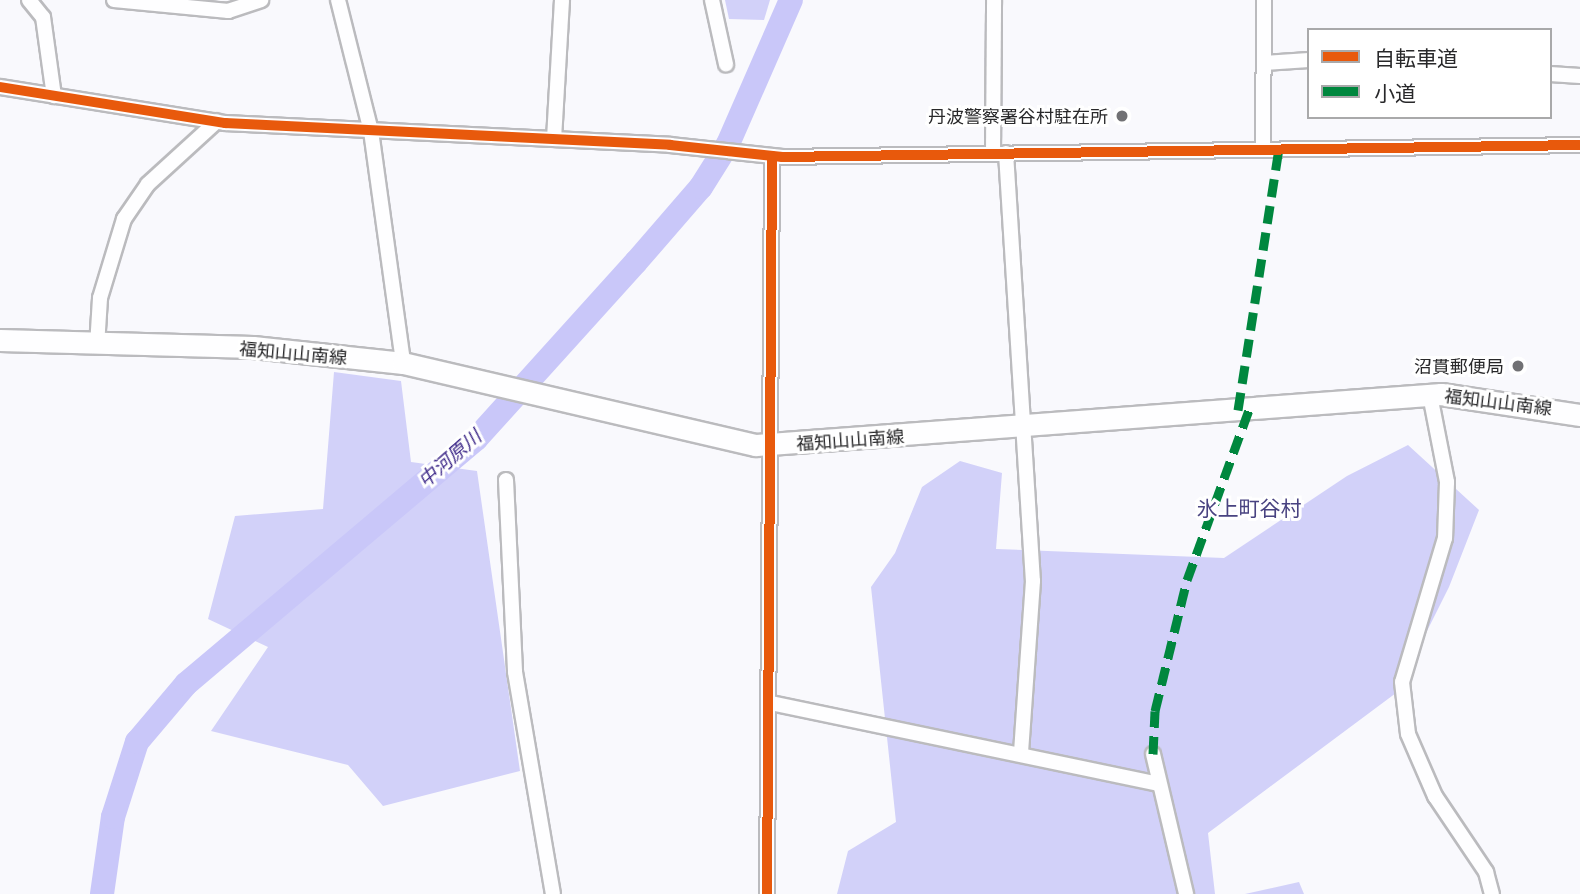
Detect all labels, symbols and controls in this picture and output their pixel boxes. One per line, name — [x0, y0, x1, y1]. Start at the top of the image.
legend — [1307, 28, 1552, 119]
text: 自転車道 — [1374, 44, 1458, 72]
text: 小道 — [1374, 79, 1416, 107]
place label: 丹波警察署谷村駐在所 — [928, 105, 1108, 127]
marker: 丹波警察署谷村駐在所 — [1114, 108, 1130, 124]
street label: 福知山山南線 — [238, 338, 348, 368]
place label: 沼貫郵便局 — [1414, 355, 1504, 377]
marker: 沼貫郵便局 — [1510, 358, 1526, 374]
street label: 福知山山南線 — [1443, 385, 1553, 419]
water label: 中河原川 — [414, 425, 486, 493]
street label: 福知山山南線 — [795, 425, 905, 455]
district label: 氷上町谷村 — [1197, 495, 1301, 521]

